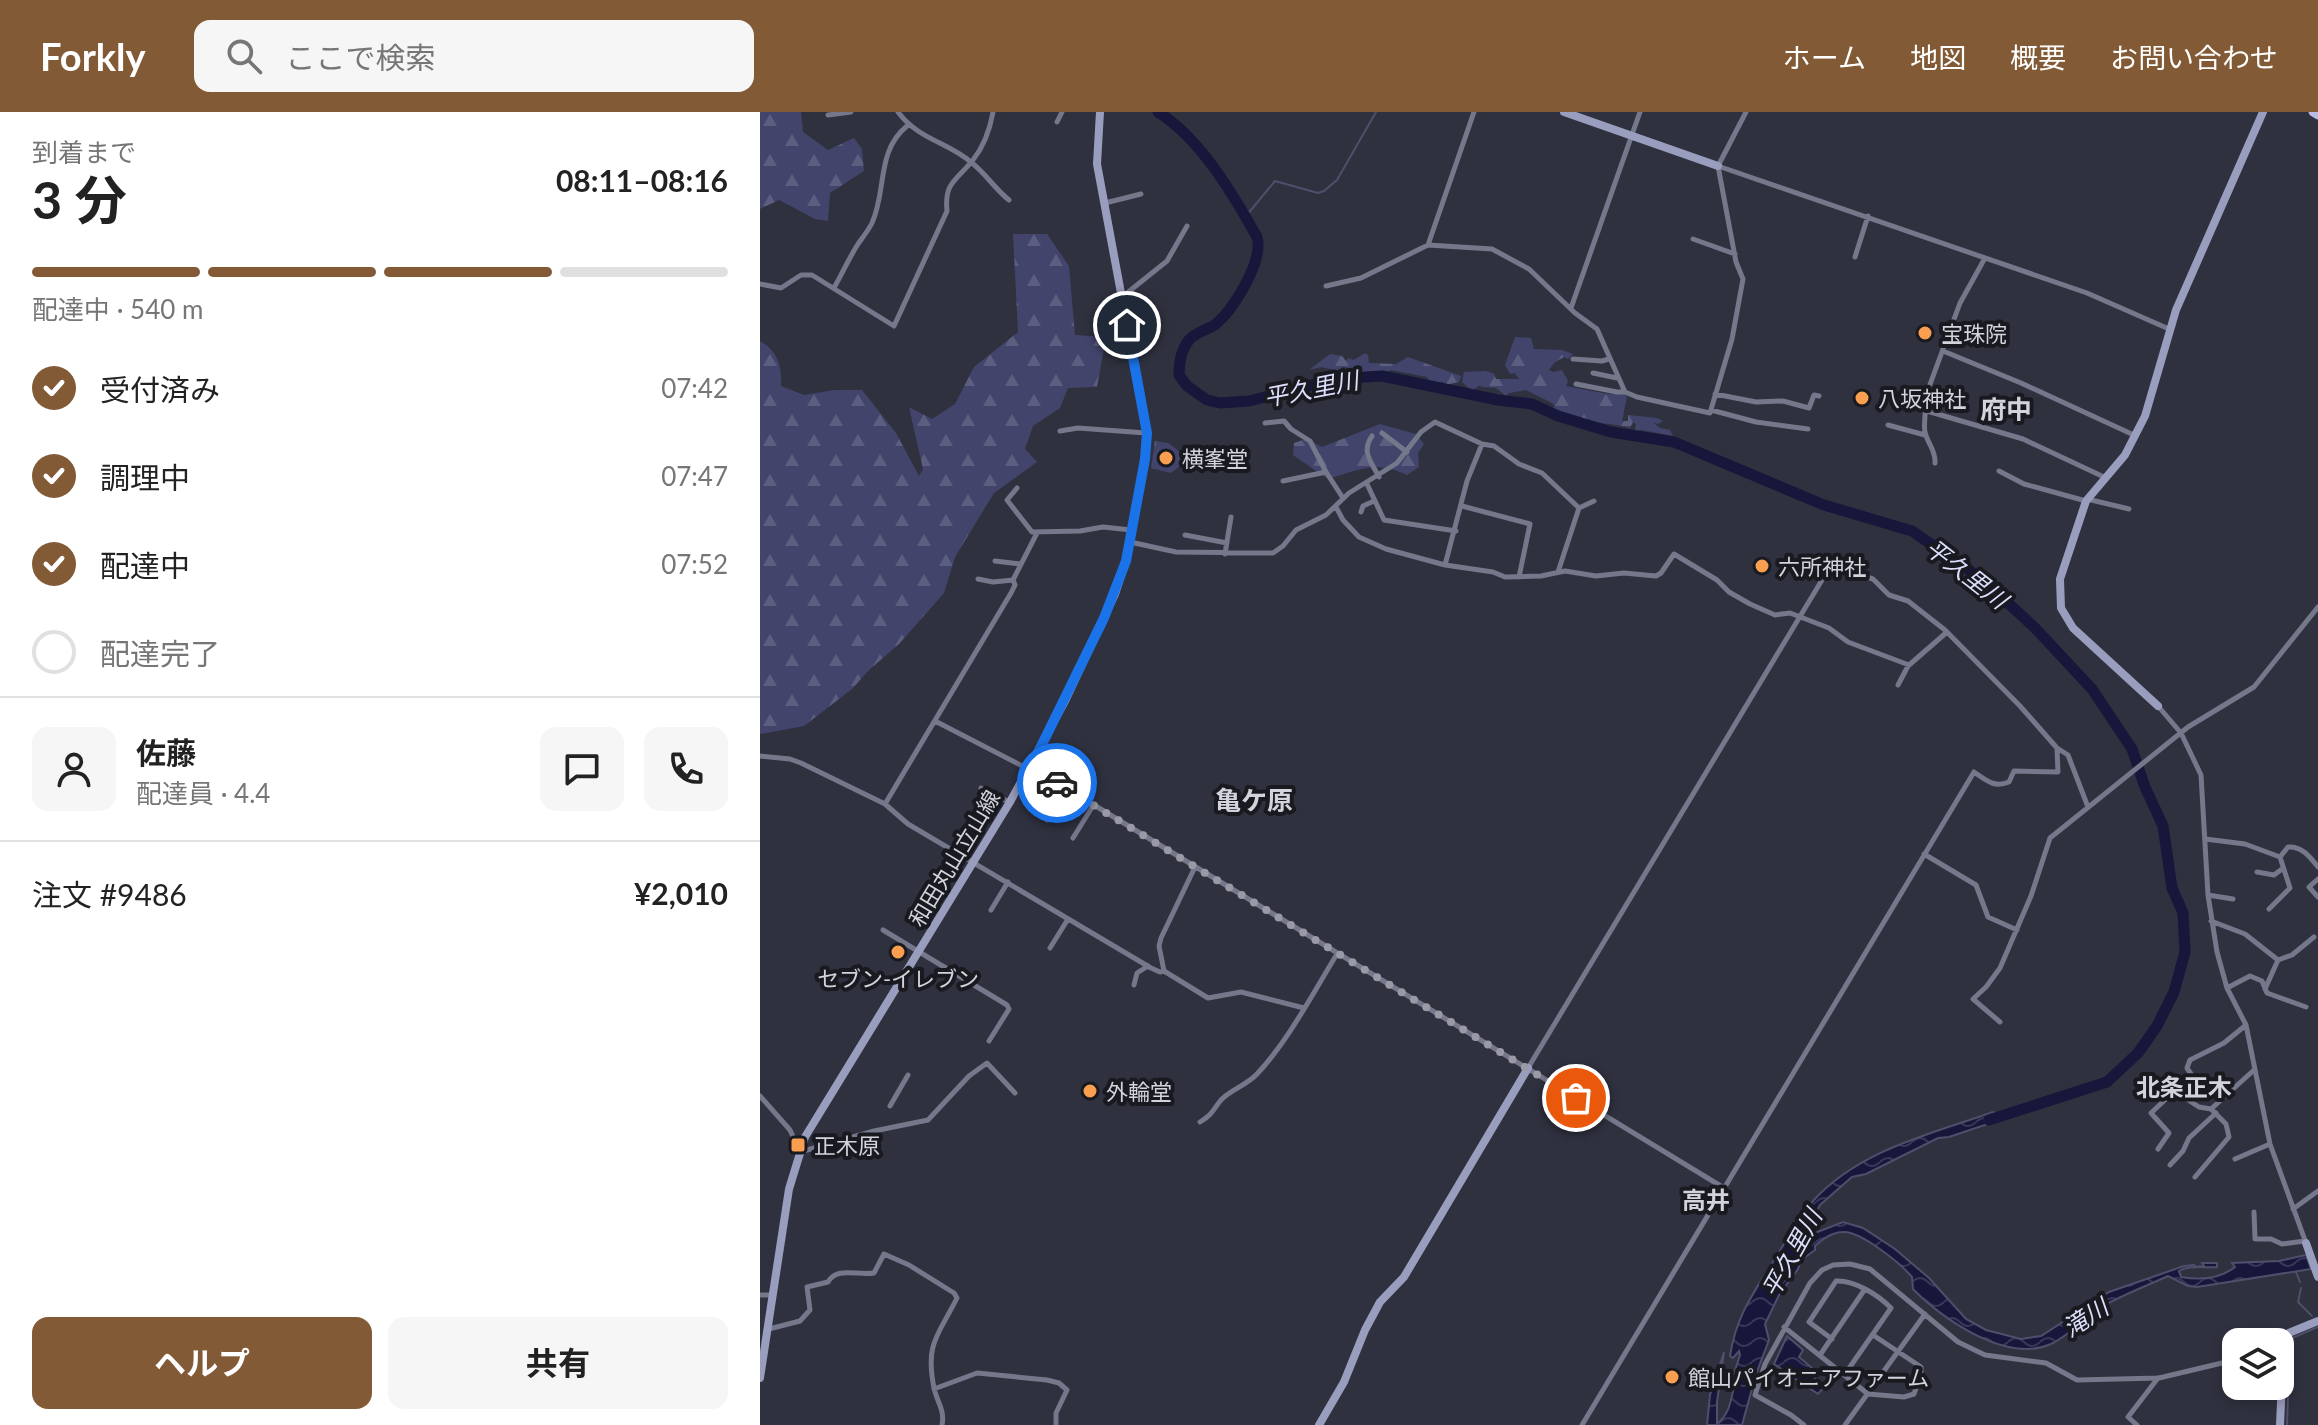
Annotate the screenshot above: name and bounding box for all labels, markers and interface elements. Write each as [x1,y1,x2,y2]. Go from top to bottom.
search box [194,20,754,92]
text: Forkly [40,33,146,79]
icon: search [222,34,266,78]
text: ここで検索 [286,39,436,75]
text: ホーム [1783,40,1866,74]
text: 地図 [1910,40,1966,74]
text: 概要 [2010,40,2066,74]
text: お問い合わせ [2110,40,2278,74]
text: 到着まで [32,136,136,168]
text: 08:11–08:16 [556,162,728,198]
text: 3 分 [32,168,127,230]
pin [1093,291,1161,359]
text: 配達中 · 540 m [32,293,203,325]
icon: home [1105,303,1149,347]
place label: 宝珠院 [1941,320,2007,347]
marker: 宝珠院 [1916,324,1934,342]
water label: 平久里川 [1261,364,1364,411]
icon: check [32,366,76,410]
text: 受付済み [100,371,220,407]
text: 07:42 [661,372,728,404]
place label: 八坂神社 [1878,385,1966,412]
marker: 八坂神社 [1853,389,1871,407]
district label: 府中 [1980,393,2032,425]
place label: 横峯堂 [1182,445,1248,472]
marker: 横峯堂 [1157,449,1175,467]
icon: check [32,454,76,498]
text: 調理中 [100,459,190,495]
text: 07:47 [661,460,728,492]
water label: 平久里川 [1920,532,2016,616]
icon: check [32,542,76,586]
text: 配達中 [100,547,190,583]
text: 07:52 [661,548,728,580]
place label: 六所神社 [1778,553,1866,580]
marker: 六所神社 [1753,557,1771,575]
text: 配達完了 [100,635,220,671]
button: person [32,727,116,811]
button: chat [540,727,624,811]
button: phone [644,727,728,811]
text: 佐藤 [136,734,196,770]
courier [1017,743,1097,823]
icon: car [1035,761,1079,805]
text: 配達員 · 4.4 [136,777,270,809]
district label: 亀ケ原 [1215,784,1293,816]
street label: 和田丸山立山線 [903,785,1005,931]
text: ¥2,010 [634,875,728,911]
text: 注文 #9486 [32,876,187,912]
marker: セブン-イレブン [889,943,907,961]
place label: セブン-イレブン [817,965,979,992]
pin [1542,1064,1610,1132]
district label: 北条正木 [2136,1072,2232,1101]
icon: bag [1554,1076,1598,1120]
place label: 外輪堂 [1106,1078,1172,1105]
marker: 外輪堂 [1081,1082,1099,1100]
place label: 正木原 [814,1132,880,1159]
marker: 正木原 [789,1136,807,1154]
district label: 高井 [1682,1185,1730,1214]
water label: 平久里川 [1755,1201,1828,1302]
water label: 滝川 [2057,1290,2116,1342]
button: ヘルプ [32,1317,372,1409]
button: 共有 [388,1317,728,1409]
map controls [2222,1328,2294,1400]
button: layers [2222,1328,2294,1400]
place label: 館山パイオニアファーム [1688,1364,1929,1391]
marker: 館山パイオニアファーム [1663,1368,1681,1386]

